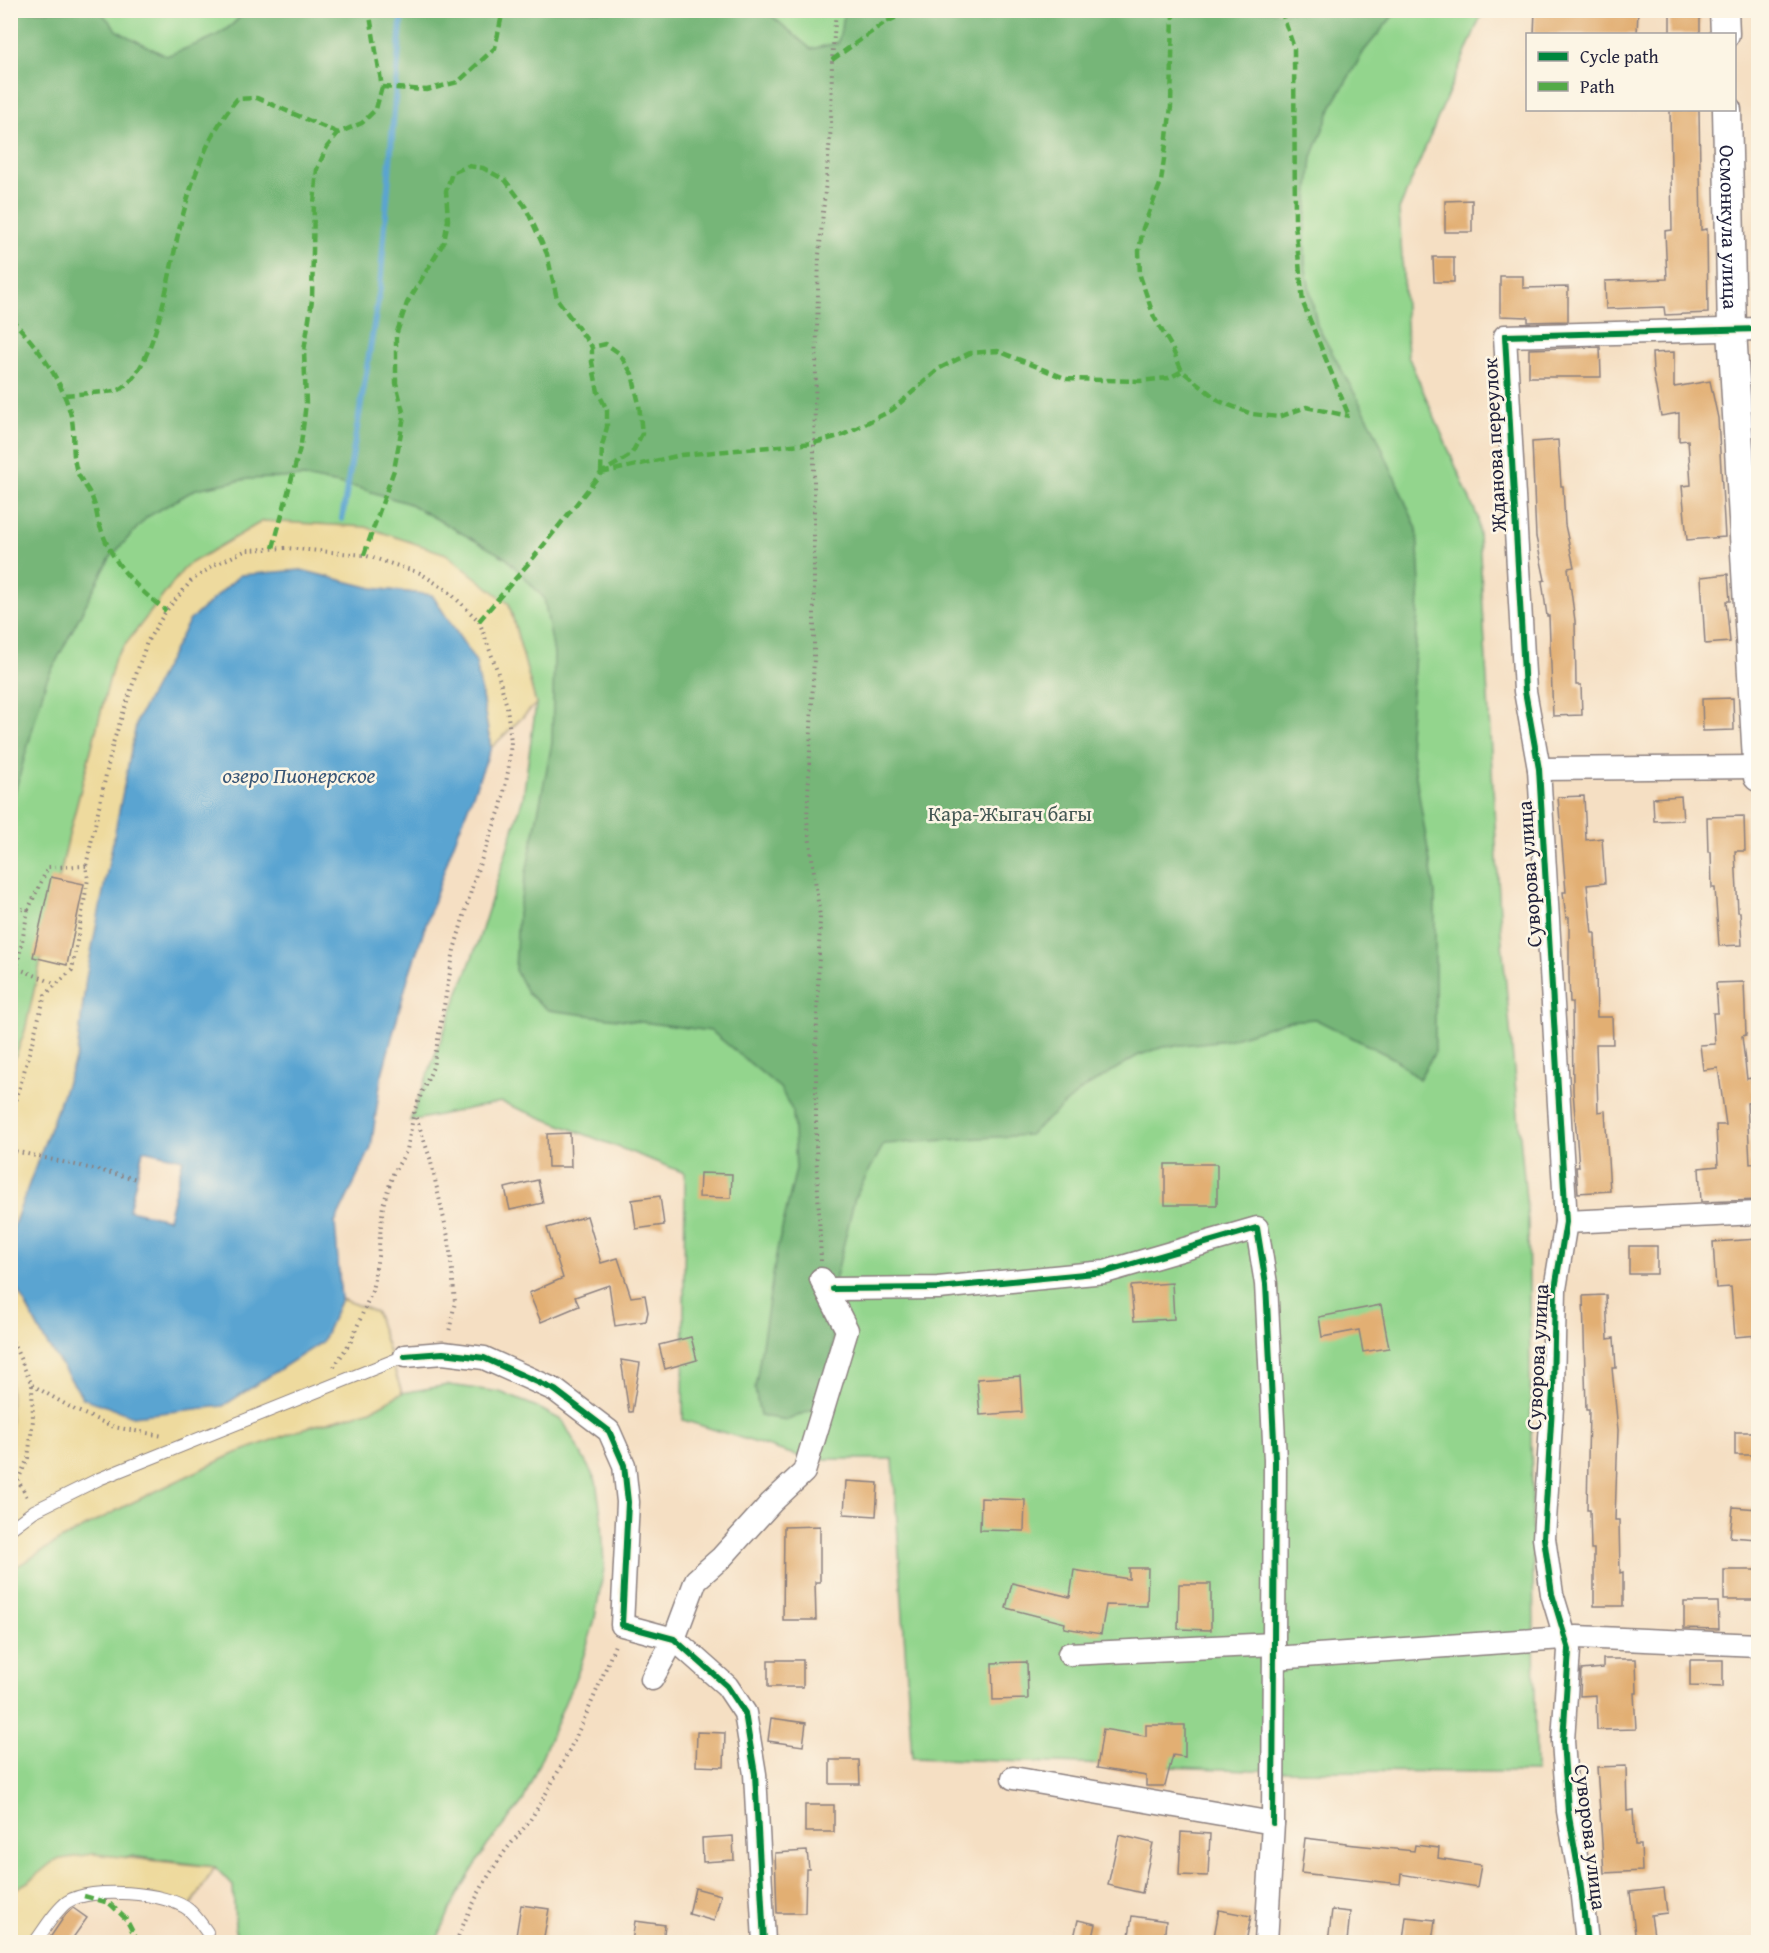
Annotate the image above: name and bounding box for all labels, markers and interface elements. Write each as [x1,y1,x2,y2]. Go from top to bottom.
legend [1526,33,1736,111]
text: Cycle path [1580,43,1659,70]
text: Path [1580,73,1615,100]
street label: Осмонкула улица [1712,144,1747,310]
street label: Жданова переулок [1474,357,1514,534]
water label: озеро Пионерское [223,759,376,791]
park label: Кара-Жыгач багы [928,798,1092,829]
street label: Суворова улица [1508,800,1550,948]
street label: Суворова улица [1518,1283,1556,1431]
street label: Суворова улица [1567,1762,1615,1912]

